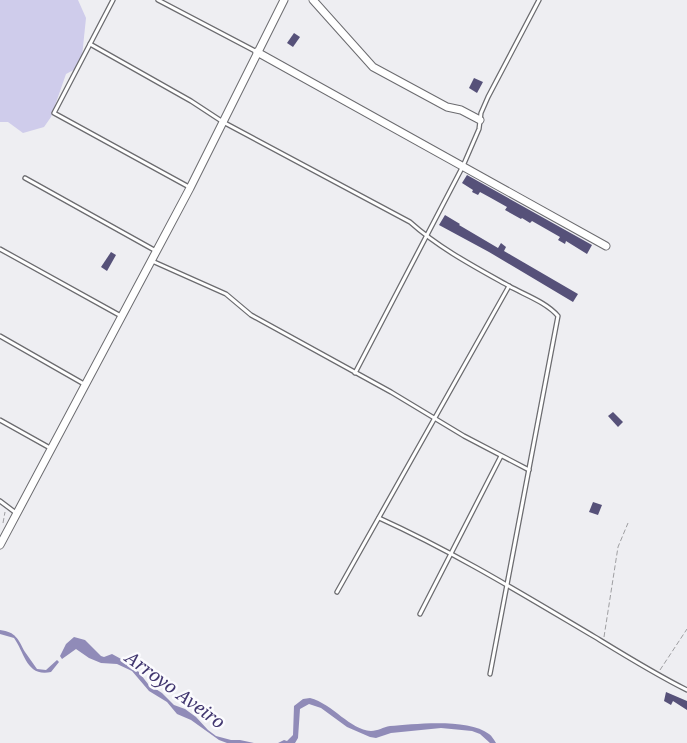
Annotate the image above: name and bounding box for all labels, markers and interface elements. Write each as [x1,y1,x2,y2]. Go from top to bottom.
water label: Arroyo Aveiro [119,644,230,733]

